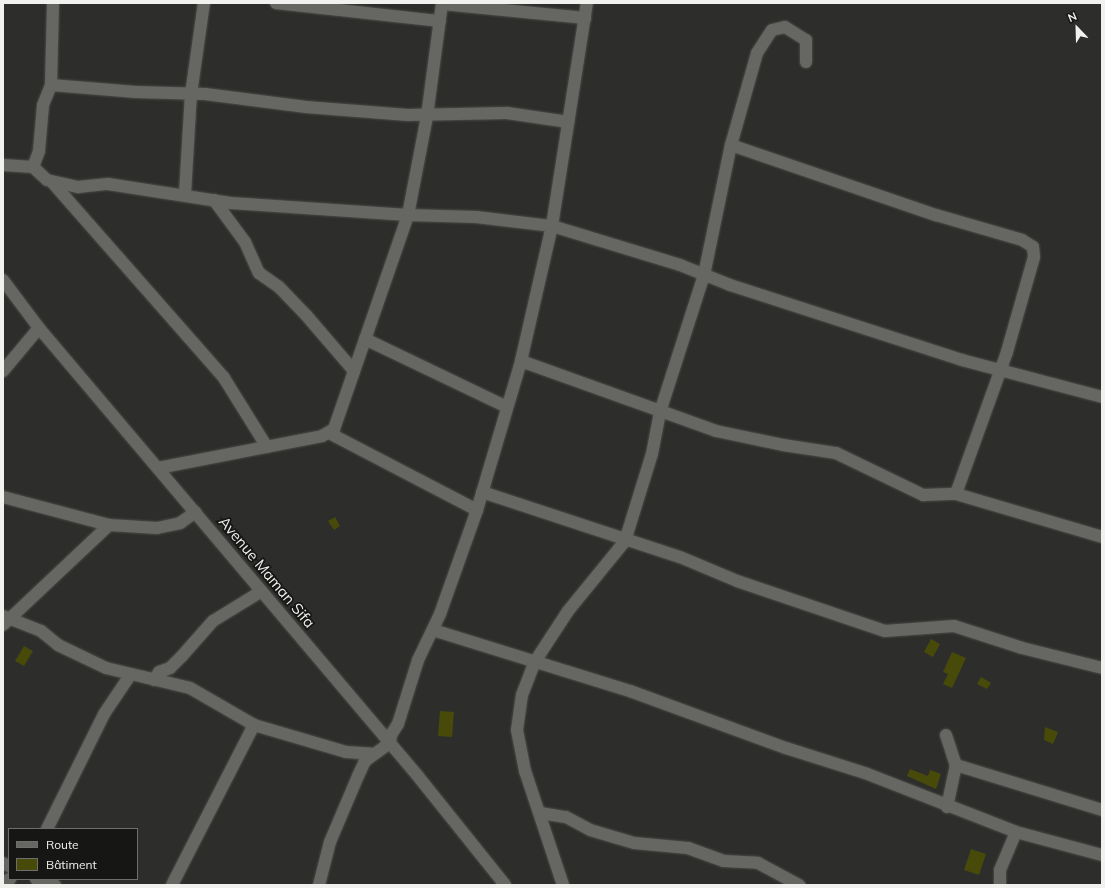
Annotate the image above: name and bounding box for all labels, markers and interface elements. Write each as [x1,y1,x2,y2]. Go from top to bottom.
north arrow [1057,8,1097,48]
text: N [1066,9,1079,25]
street label: Avenue Maman Sifa [215,513,319,631]
legend [8,828,138,880]
text: Route [46,837,79,852]
text: Bâtiment [46,857,97,872]

